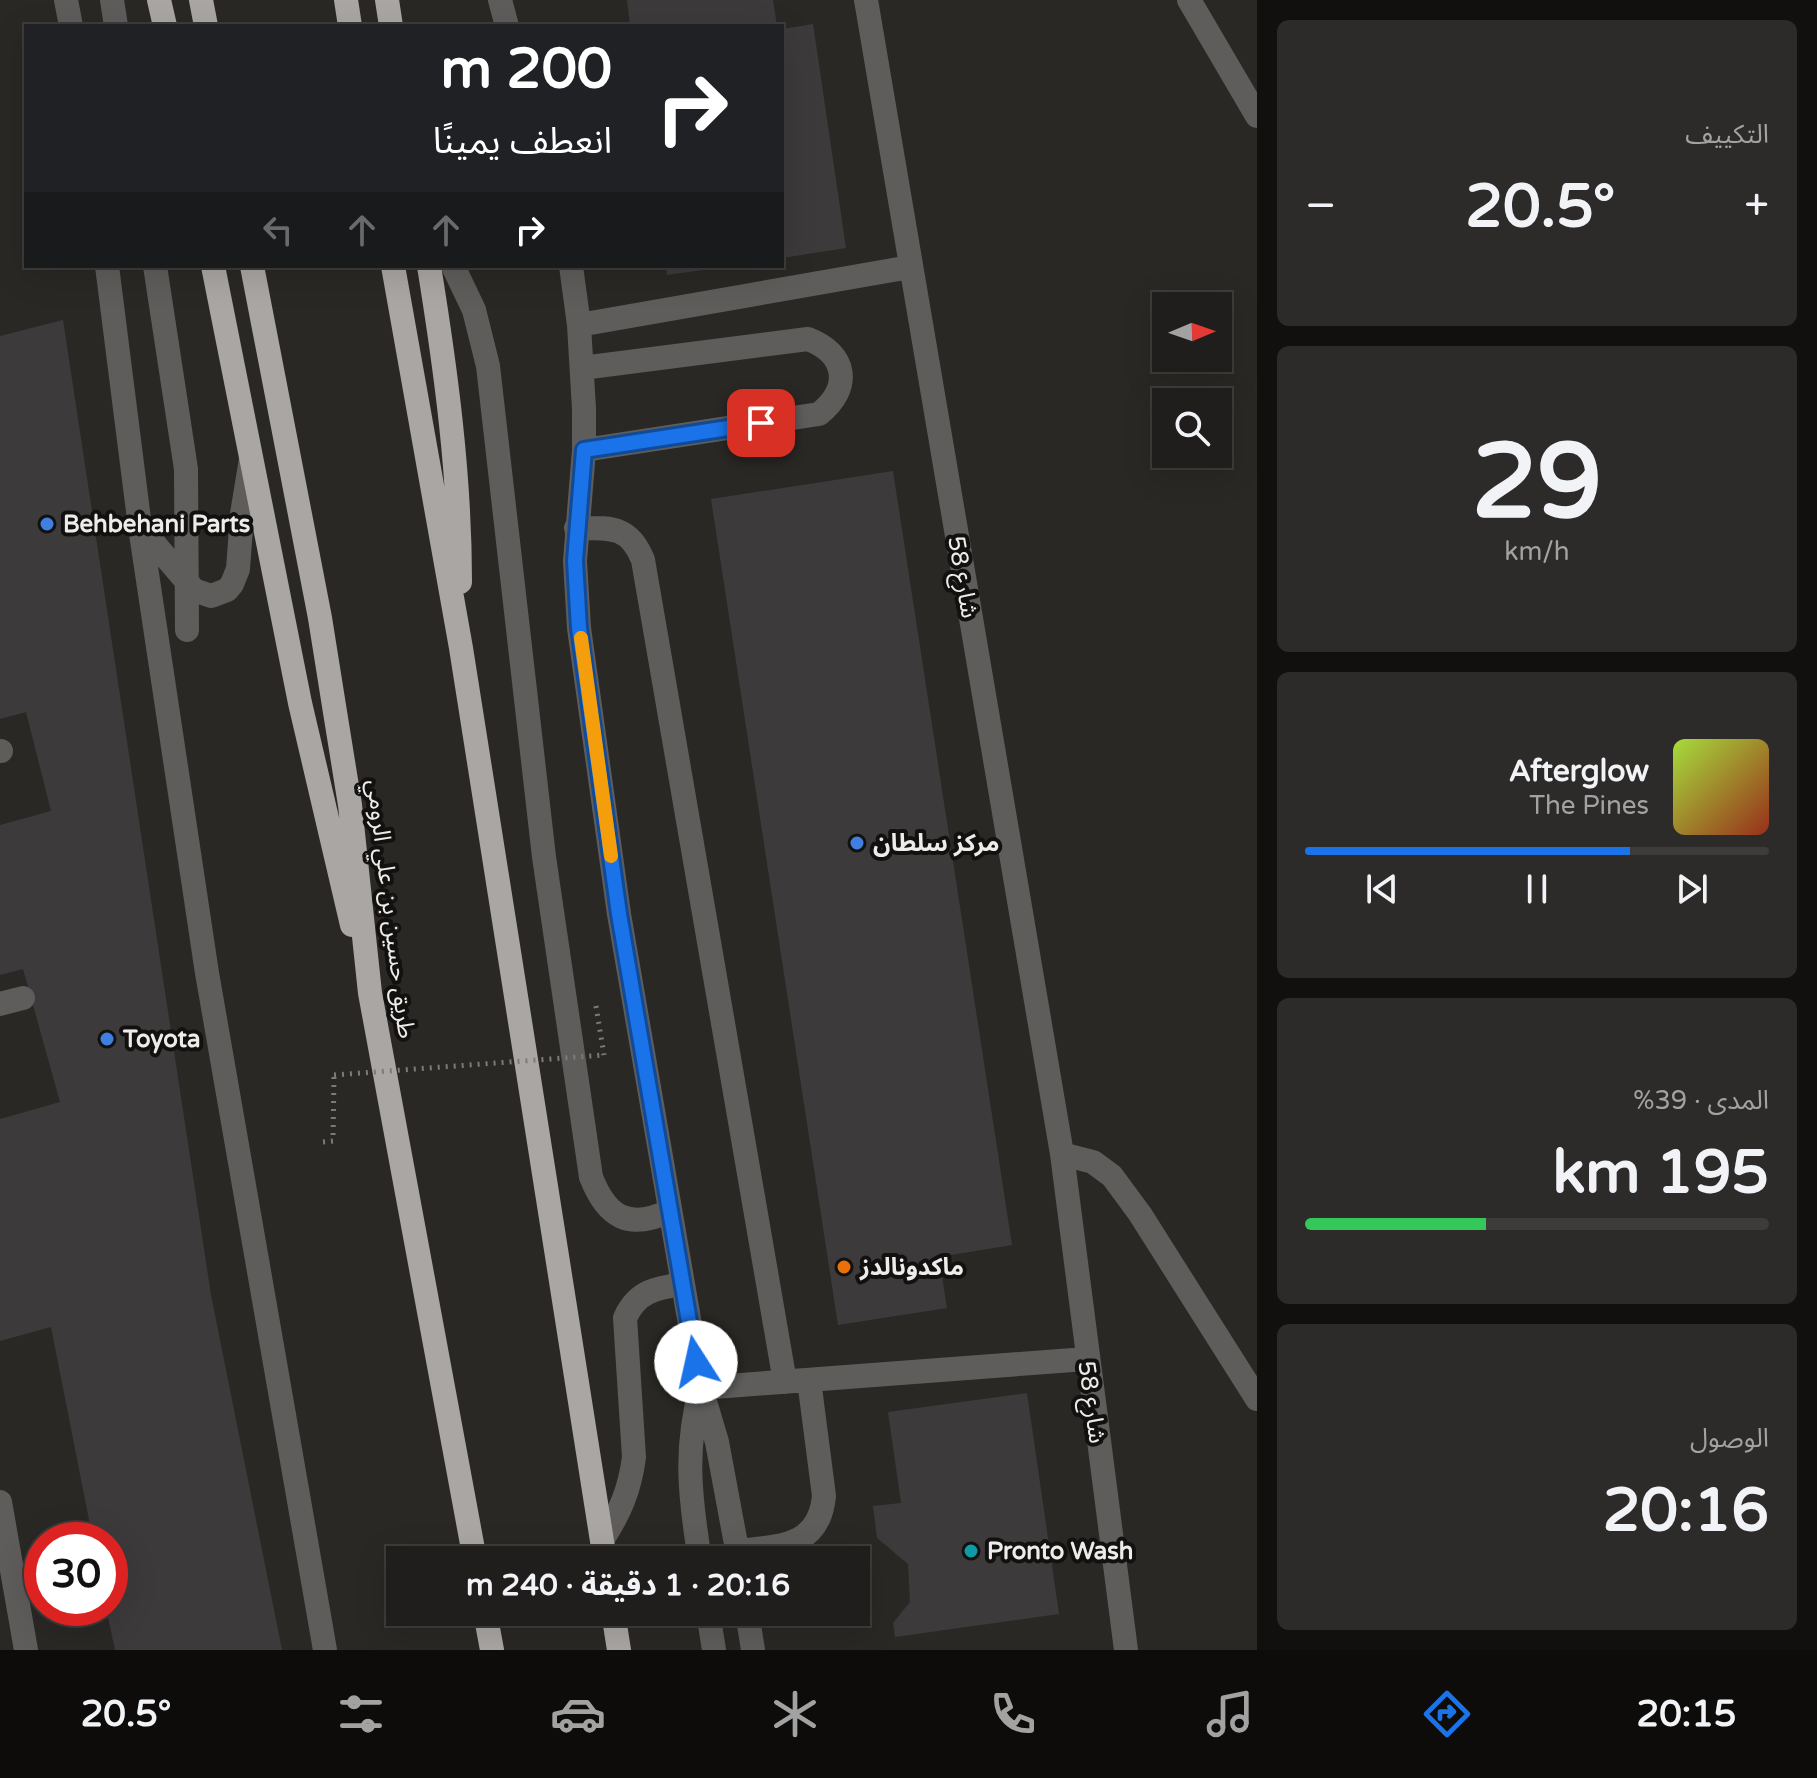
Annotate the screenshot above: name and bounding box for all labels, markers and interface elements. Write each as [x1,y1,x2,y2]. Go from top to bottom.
text: 200 m [441,36,612,103]
icon: right [640,56,744,160]
text: التكييف [1685,119,1769,150]
text: انعطف يمينًا [433,120,612,163]
text: 20.5° [1465,171,1615,243]
text: − [1305,180,1336,233]
text: + [1744,180,1769,233]
icon: left [256,208,300,252]
icon: ahead [340,208,384,252]
icon: ahead [424,208,468,252]
icon: right [508,208,552,252]
north arrow [1152,292,1232,372]
map controls [1152,292,1232,468]
button: search [1152,388,1232,468]
pin [727,389,795,457]
icon: arrive [739,401,783,445]
text: 29 [1472,421,1602,546]
place label: Behbehani Parts [63,510,250,539]
marker: Behbehani Parts [38,515,56,533]
street label: شارع 58 [939,534,984,621]
text: km/h [1504,536,1570,567]
text: Afterglow [1509,753,1649,790]
street label: طريق حسين بن علي الرومي [357,778,421,1041]
text: The Pines [1529,790,1649,821]
place label: مركز سلطان [873,829,1000,858]
marker: مركز سلطان [848,834,866,852]
icon: previous [1360,867,1404,911]
icon: pause [1515,867,1559,911]
icon: next [1670,867,1714,911]
place label: Toyota [122,1025,200,1054]
marker: Toyota [98,1030,116,1048]
text: المدى · 39% [1633,1085,1769,1116]
text: 195 km [1553,1137,1769,1209]
place label: ماكدونالدز [859,1253,964,1282]
marker: ماكدونالدز [835,1258,853,1276]
position arrow [654,1320,738,1404]
street label: شارع 58 [1069,1359,1112,1446]
text: الوصول [1690,1423,1769,1454]
text: 20:16 [1603,1475,1769,1547]
speed limit sign: 30 [24,1522,128,1626]
place label: Pronto Wash [987,1537,1133,1566]
marker: Pronto Wash [962,1542,980,1560]
text: 20:16 · 1 دقيقة · 240 m [466,1567,790,1604]
icon: filters [333,1686,389,1742]
icon: car [550,1686,606,1742]
icon: climate [767,1686,823,1742]
icon: phone [985,1686,1041,1742]
icon: music [1202,1686,1258,1742]
icon: directions [1419,1686,1475,1742]
text: 20.5° [81,1693,171,1736]
text: 20:15 [1637,1693,1736,1736]

